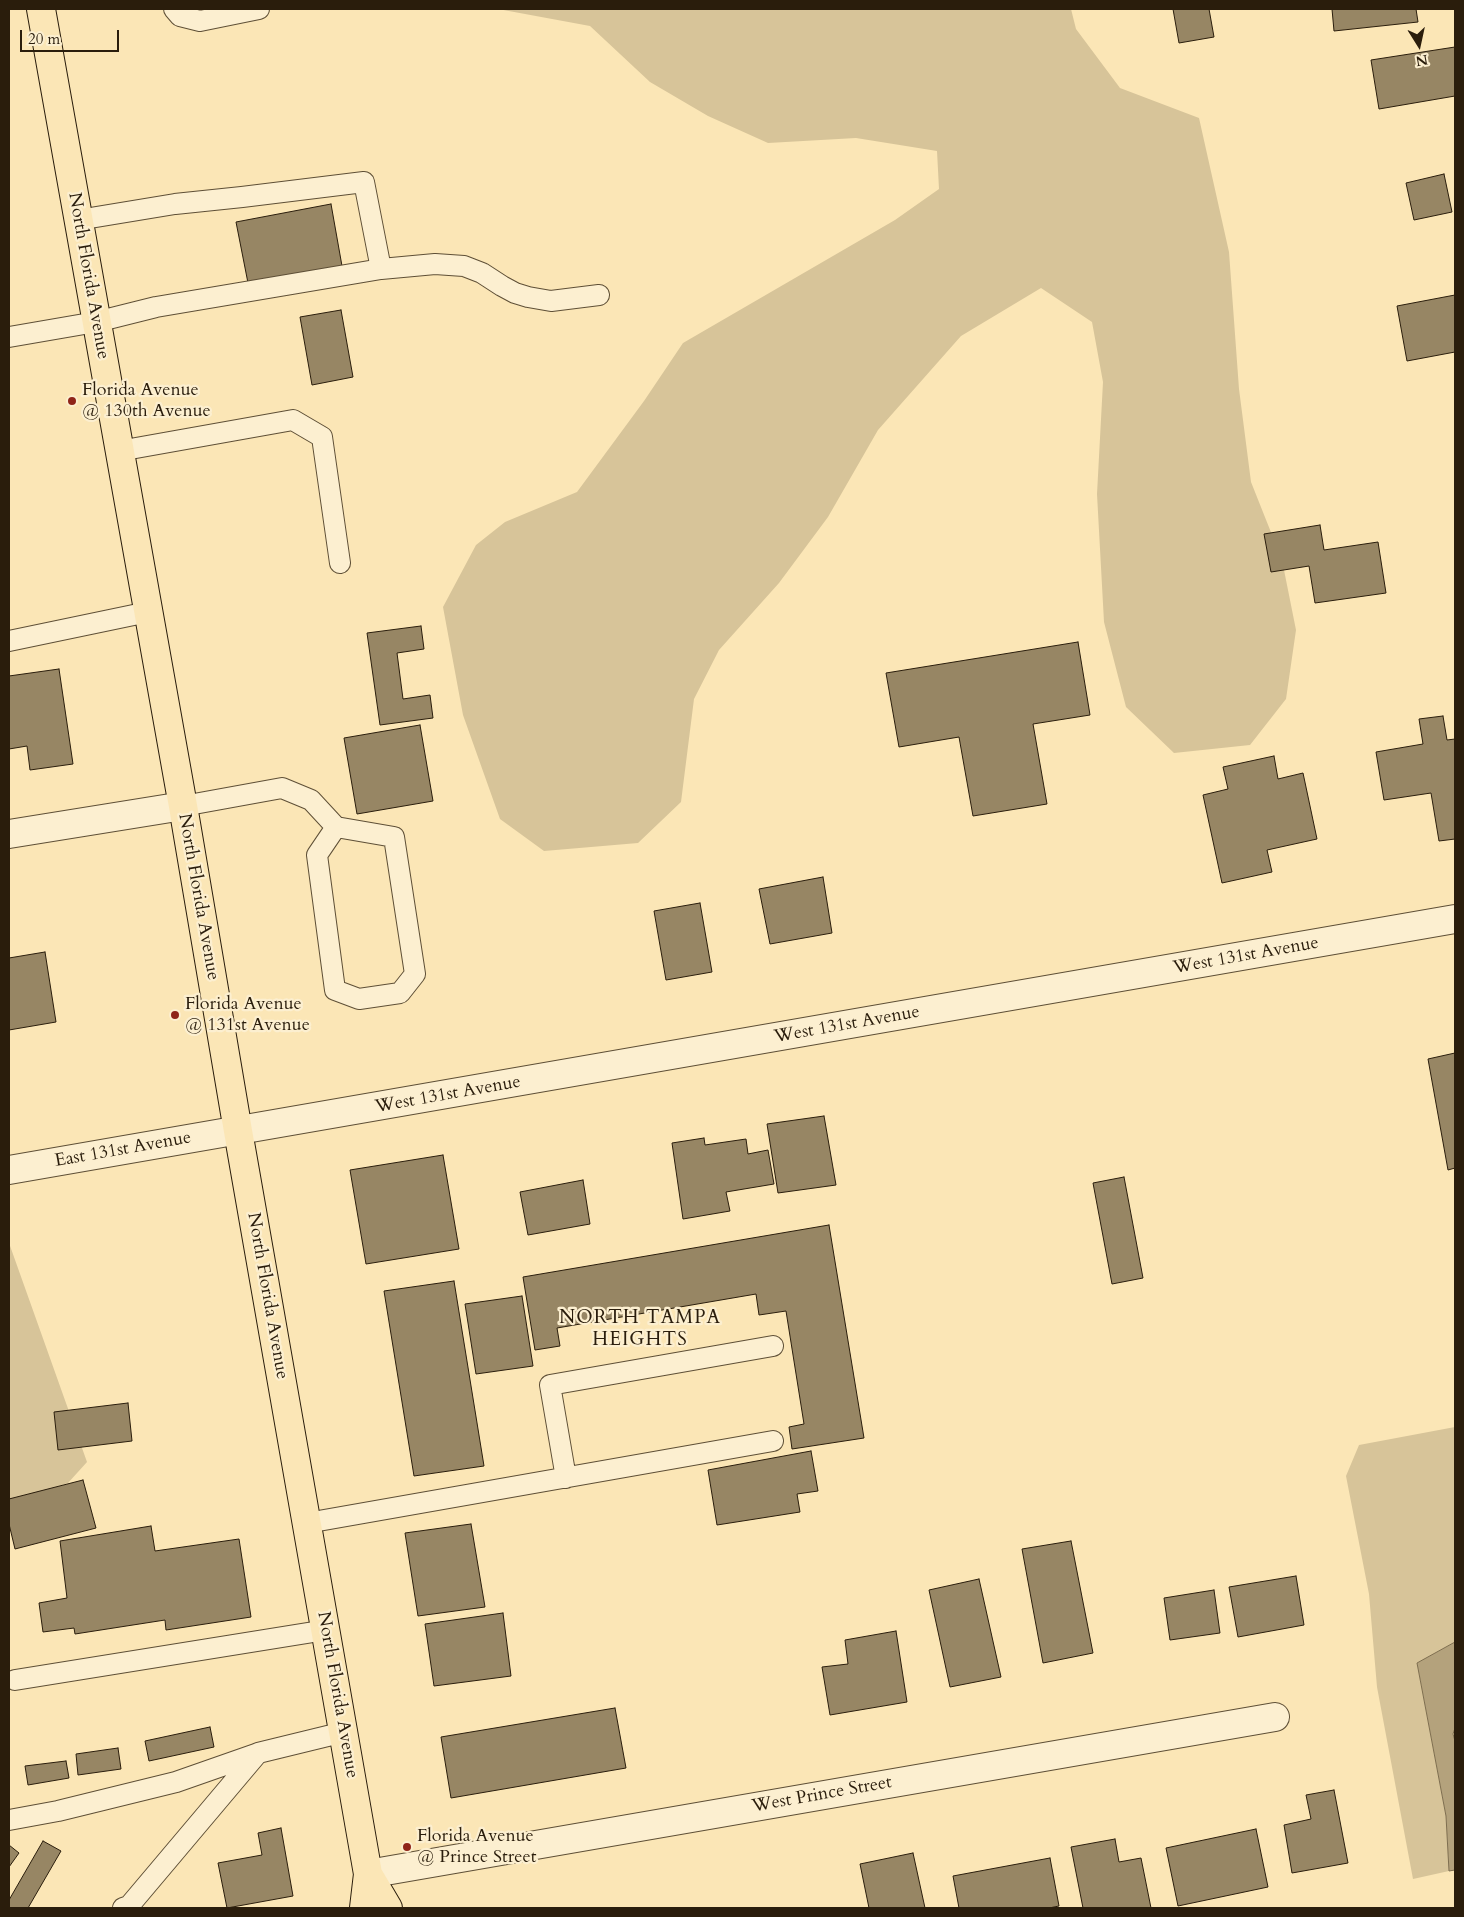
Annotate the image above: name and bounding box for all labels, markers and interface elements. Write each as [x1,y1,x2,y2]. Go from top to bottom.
scale bar [22,20,121,52]
north arrow [1394,20,1444,70]
text: 20 m [28,29,60,49]
text: N [1414,50,1429,71]
street label: North Florida Avenue [63,191,113,361]
place label: Florida Avenue @ 130th Avenue [82,380,211,422]
marker: Florida Avenue @ 130th Avenue [66,395,78,407]
street label: North Florida Avenue [173,812,223,982]
street label: West 131st Avenue [1172,933,1320,979]
place label: Florida Avenue @ 131st Avenue [185,994,310,1036]
street label: West 131st Avenue [773,1002,921,1048]
marker: Florida Avenue @ 131st Avenue [169,1009,181,1021]
street label: West 131st Avenue [374,1072,522,1118]
street label: East 131st Avenue [53,1127,193,1173]
street label: North Florida Avenue [242,1211,292,1381]
district label: NORTH TAMPA HEIGHTS [558,1308,722,1352]
street label: North Florida Avenue [312,1610,362,1780]
street label: West Prince Street [750,1772,894,1818]
place label: Florida Avenue @ Prince Street [417,1826,536,1868]
marker: Florida Avenue @ Prince Street [401,1841,413,1853]

